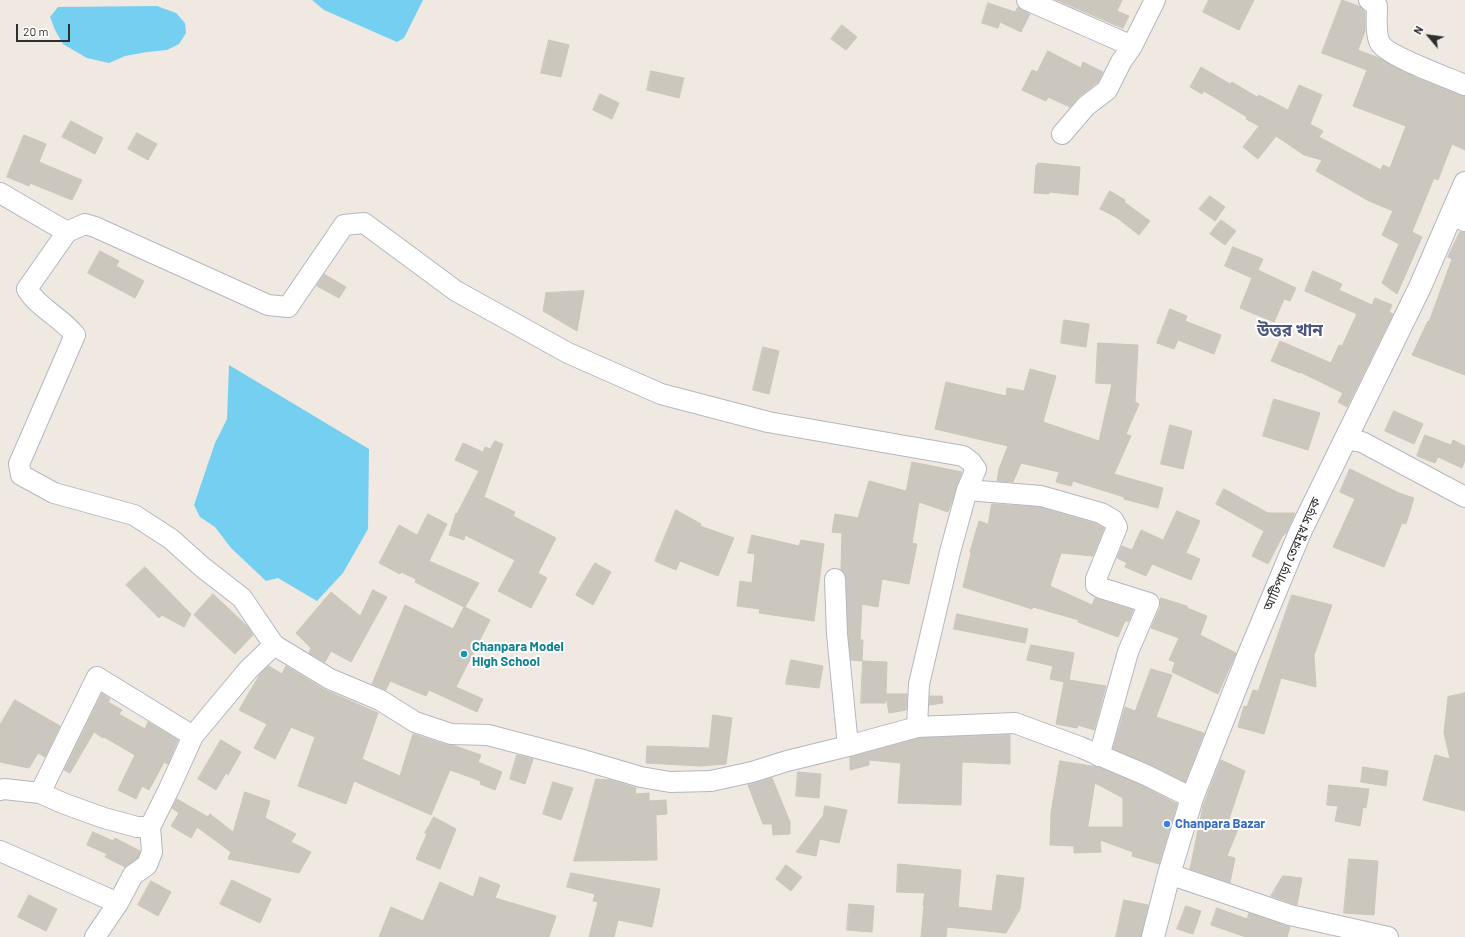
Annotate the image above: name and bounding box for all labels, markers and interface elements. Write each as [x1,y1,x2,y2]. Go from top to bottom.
scale bar [18,16,72,42]
north arrow [1409,16,1449,56]
text: 20 m [23,24,49,38]
text: N [1411,24,1426,36]
district label: উত্তর খান [1257,320,1323,340]
street label: আটিপাড়া তেরমুখ সড়ক [1260,495,1324,613]
place label: Chanpara Model High School [472,639,564,670]
marker: Chanpara Model High School [459,649,469,659]
place label: Chanpara Bazar [1175,816,1265,832]
marker: Chanpara Bazar [1162,819,1172,829]

